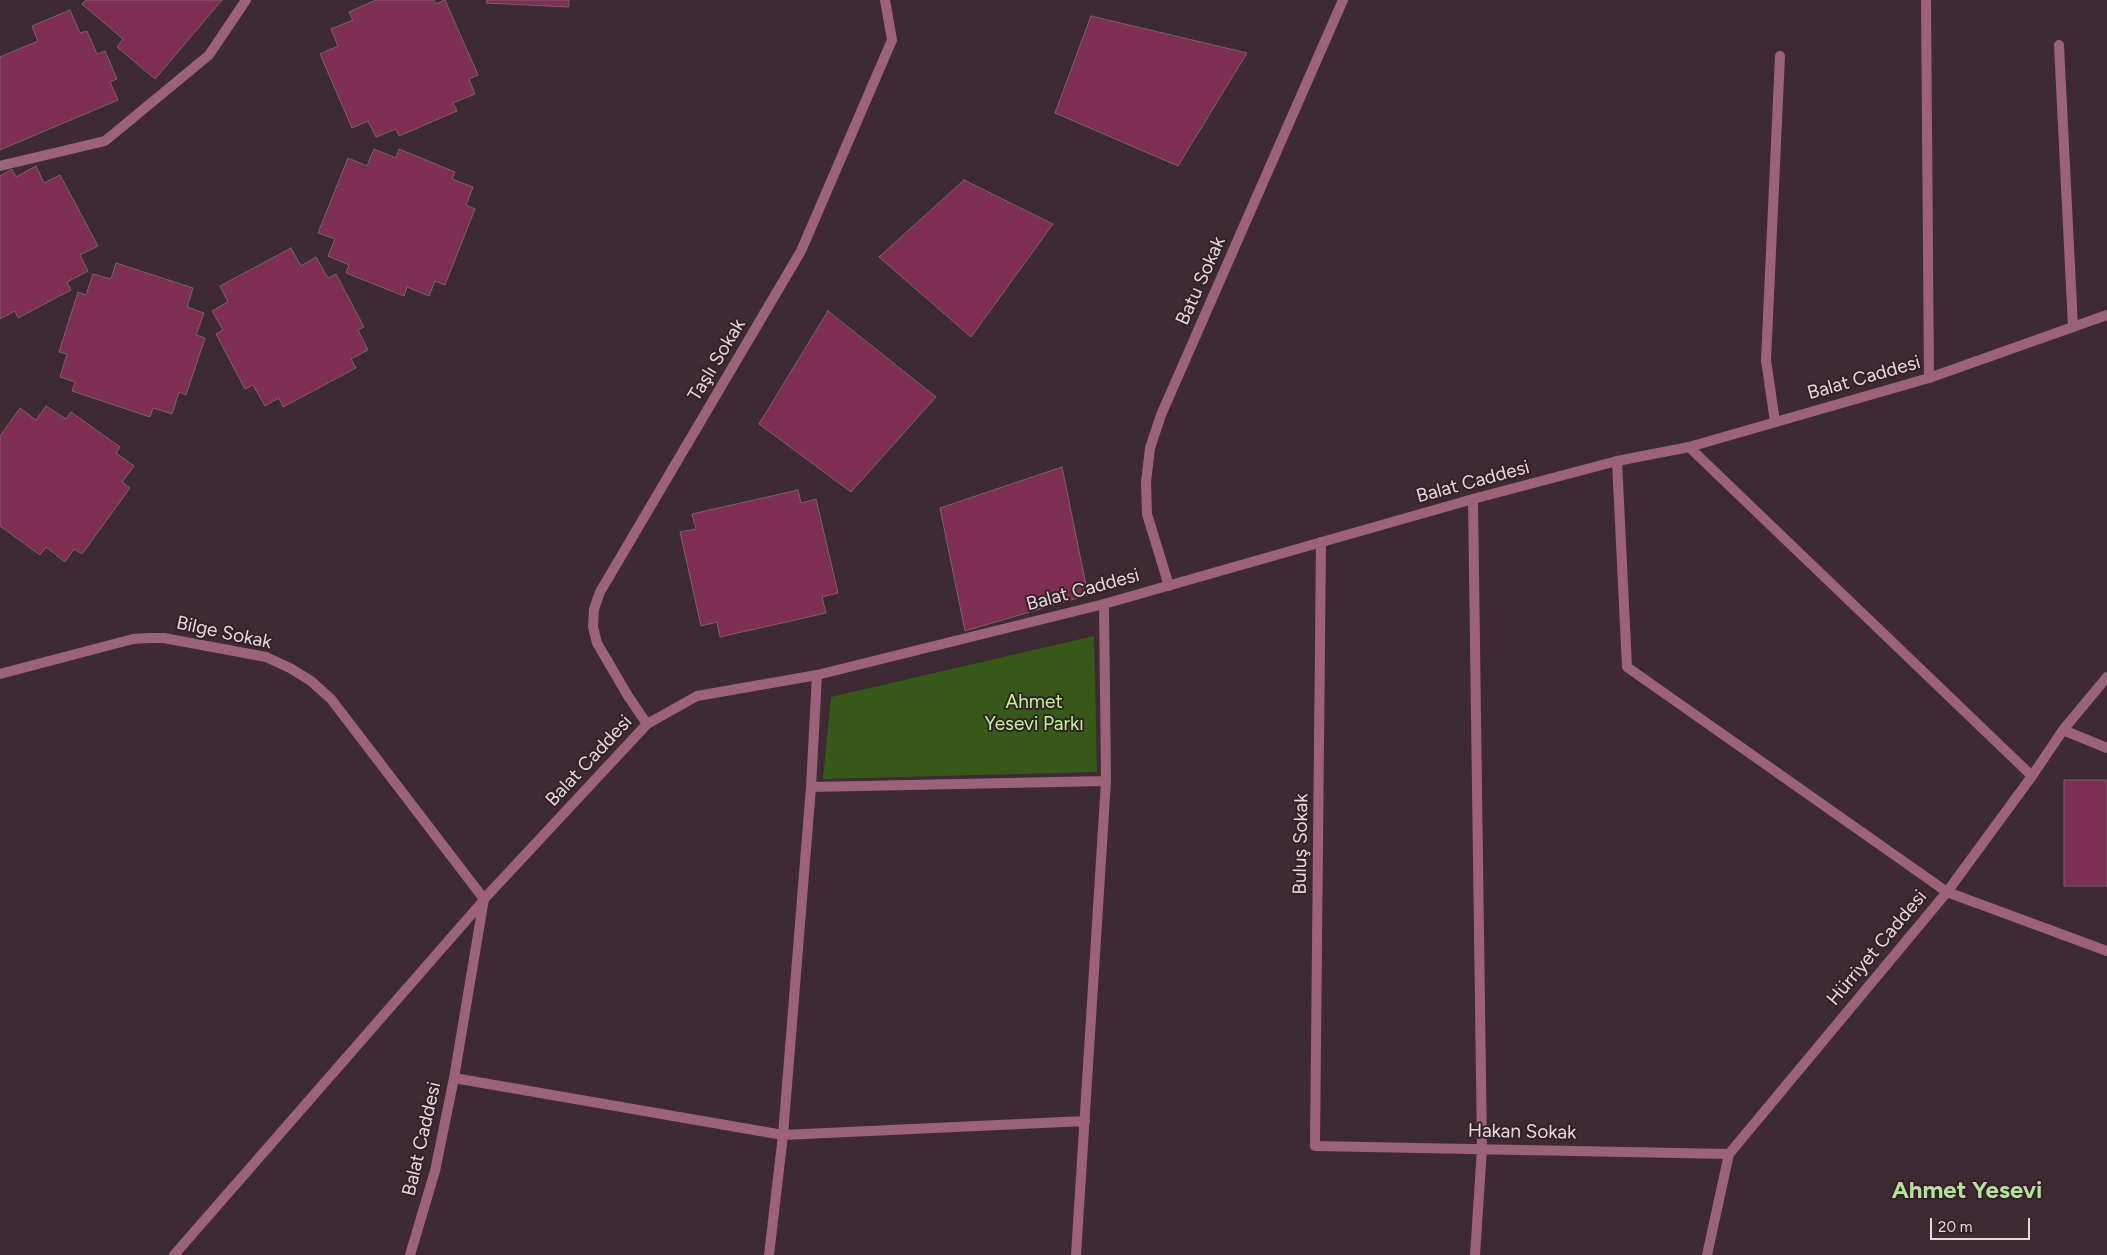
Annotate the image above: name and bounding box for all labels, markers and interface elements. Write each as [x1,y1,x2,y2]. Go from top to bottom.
street label: Batu Sokak [1171,233,1231,329]
street label: Taşlı Sokak [684,315,750,405]
street label: Balat Caddesi [1805,351,1923,405]
street label: Balat Caddesi [1414,456,1532,508]
street label: Balat Caddesi [1024,564,1142,616]
street label: Bilge Sokak [174,612,274,654]
park label: Ahmet Yesevi Parkı [984,691,1084,735]
street label: Balat Caddesi [541,711,637,811]
street label: Buluş Sokak [1289,793,1313,895]
street label: Hürriyet Caddesi [1822,886,1932,1010]
street label: Balat Caddesi [398,1080,446,1198]
street label: Hakan Sokak [1468,1120,1576,1144]
district label: Ahmet Yesevi [1892,1177,2042,1205]
scale bar [1932,1208,2032,1240]
text: 20 m [1938,1218,1972,1236]

